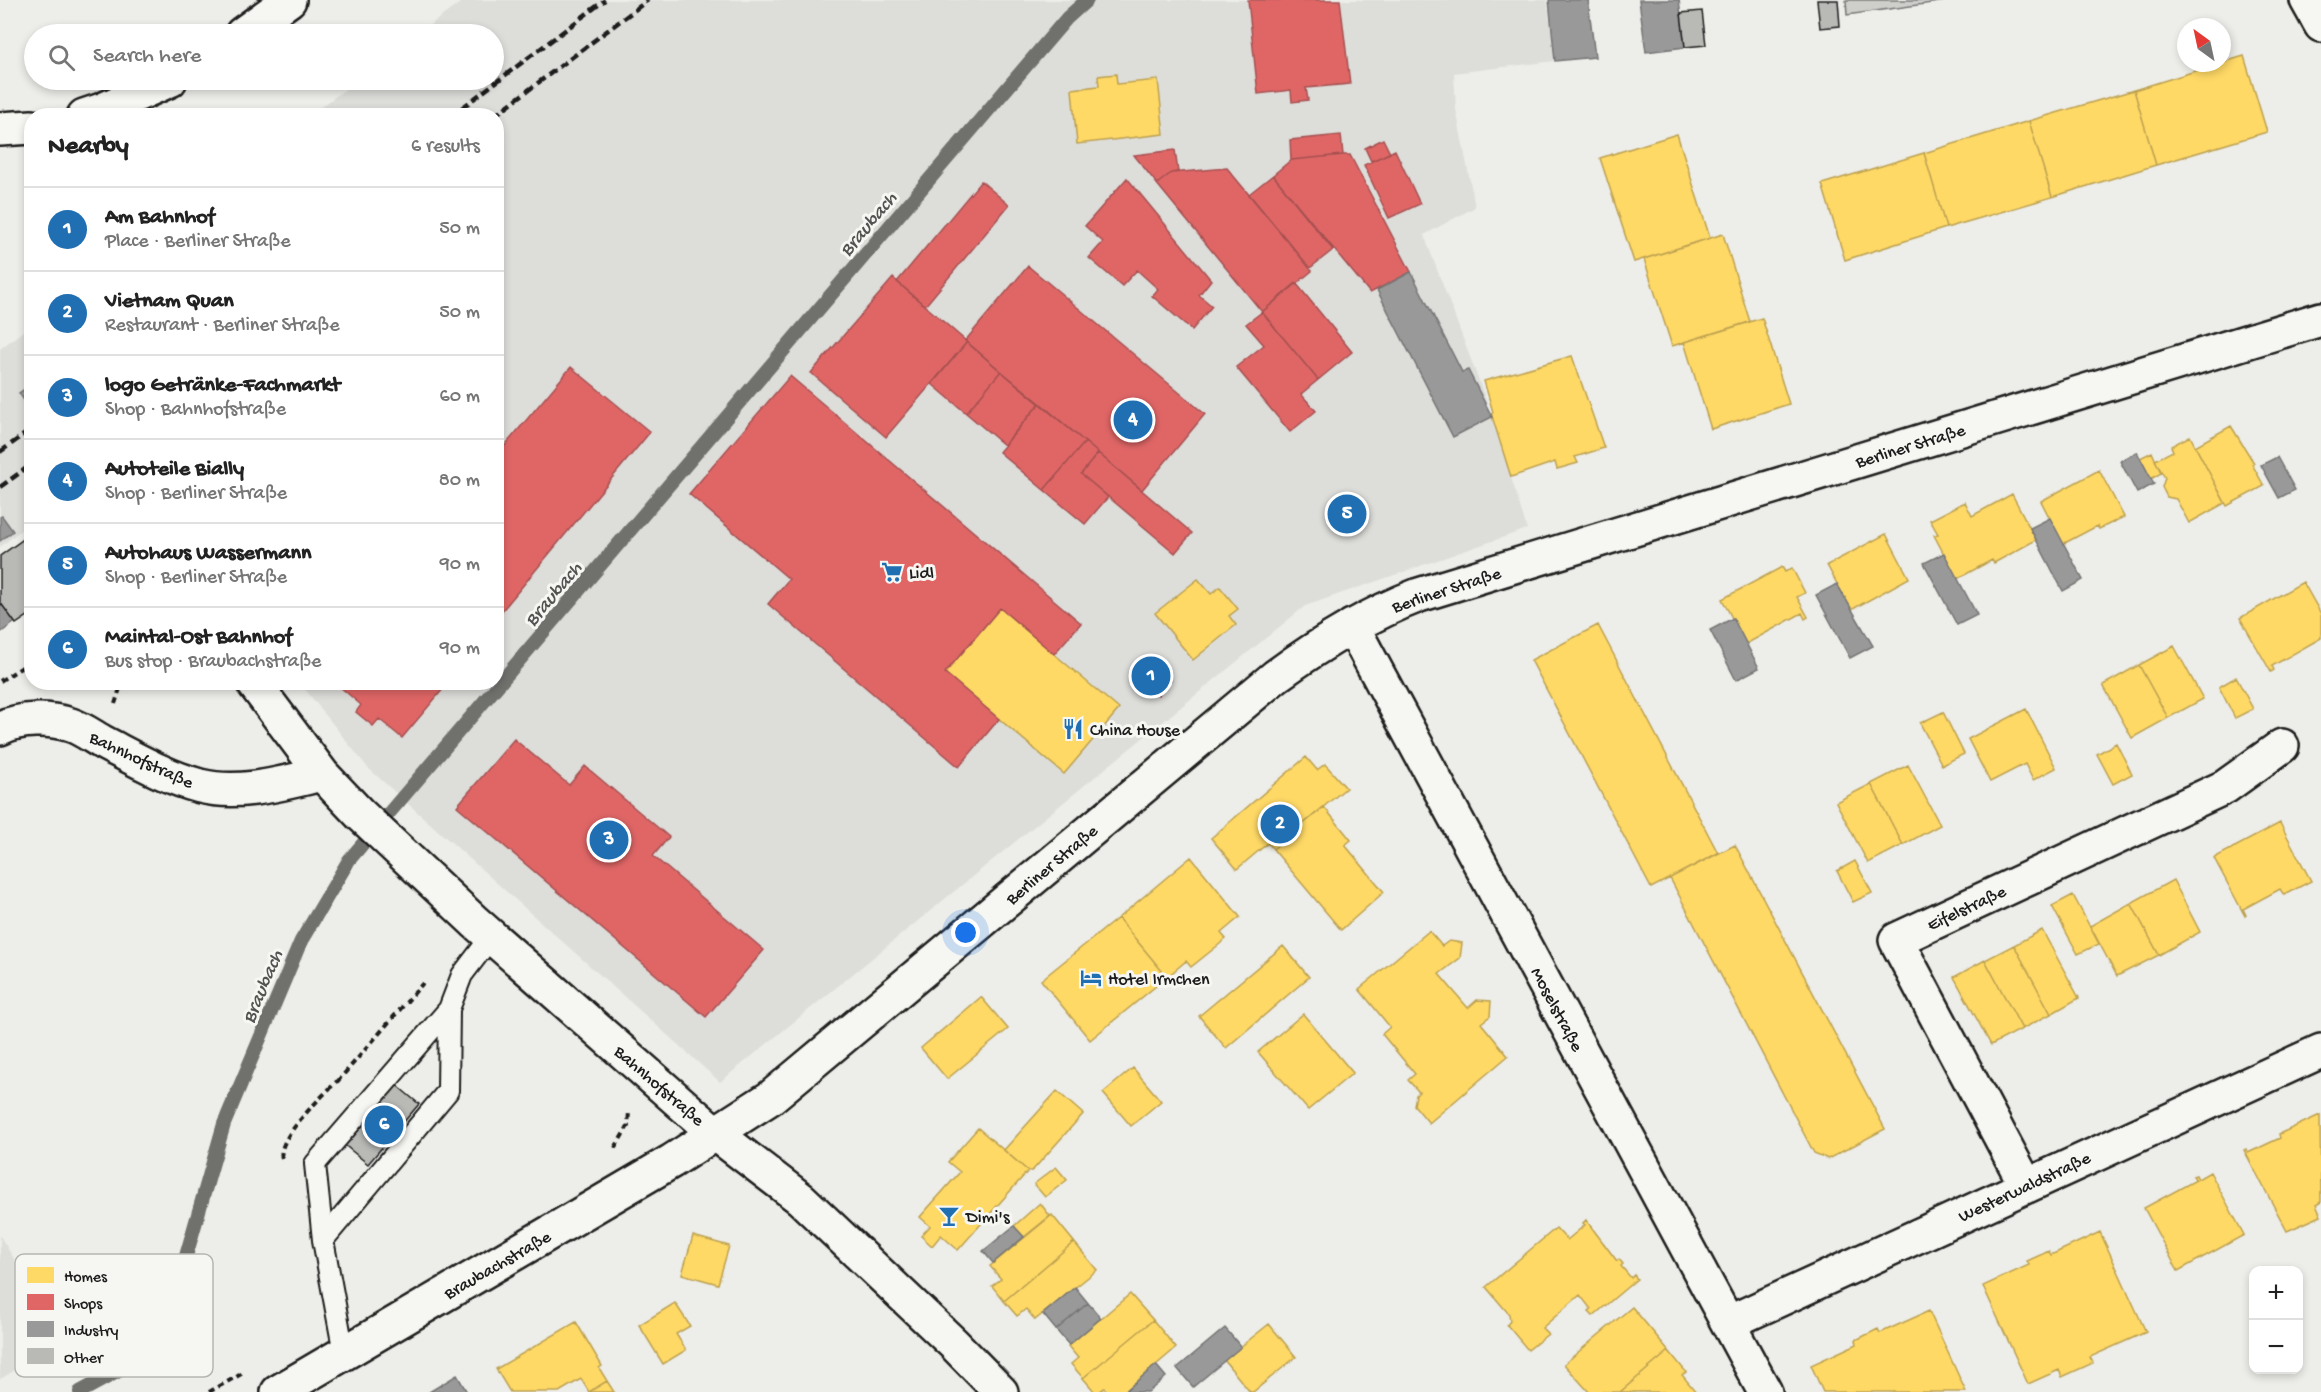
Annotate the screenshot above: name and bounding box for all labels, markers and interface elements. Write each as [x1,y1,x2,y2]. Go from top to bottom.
north arrow [2177,18,2231,72]
search box [24,24,504,90]
icon: search [45,41,78,74]
text: Search here [93,44,201,70]
text: Nearby [48,132,129,163]
text: 6 results [411,136,480,159]
water label: Braubach [836,188,903,262]
text: Am Bahnhof [105,205,215,231]
text: 1 [63,218,72,241]
text: 50 m [439,218,480,241]
text: Place · Berliner Straße [105,231,291,254]
text: Vietnam Quan [105,289,234,315]
text: 2 [63,302,72,325]
text: 50 m [439,302,480,325]
text: Restaurant · Berliner Straße [105,315,340,338]
text: logo Getränke-Fachmarkt [105,373,340,399]
text: 3 [62,386,73,409]
text: 60 m [440,386,480,409]
pin: 4 [1114,398,1152,442]
text: Shop · Bahnhofstraße [105,399,286,422]
street label: Berliner Straße [1852,421,1969,474]
text: Autoteile Bially [105,457,244,483]
text: 4 [63,470,72,493]
text: 80 m [439,470,480,493]
text: Shop · Berliner Straße [105,483,287,506]
pin: 5 [1328,492,1366,536]
text: Autohaus Wassermann [105,541,311,567]
text: 5 [62,554,73,577]
text: 90 m [440,554,480,577]
water label: Braubach [521,558,588,632]
supermarket icon: Lidl [880,560,904,584]
place label: Lidl [909,564,934,585]
street label: Berliner Straße [1389,564,1505,619]
text: Shop · Berliner Straße [105,567,287,590]
text: Maintal-Ost Bahnhof [105,625,292,651]
text: 6 [62,638,73,661]
text: 90 m [440,638,480,661]
text: Bus stop · Braubachstraße [105,651,321,674]
pin: 1 [1132,654,1170,698]
restaurant icon: China House [1061,717,1085,741]
place label: China House [1090,721,1181,742]
street label: Bahnhofstraße [85,728,197,795]
pin: 2 [1260,802,1300,846]
pin: 3 [590,818,628,862]
street label: Berliner Straße [1002,821,1103,911]
street label: Eifelstraße [1924,882,2010,937]
your location [951,918,980,947]
water label: Braubach [239,947,290,1027]
street label: Moselstraße [1525,964,1587,1056]
hotel icon: Hotel Irmchen [1079,966,1103,990]
place label: Hotel Irmchen [1108,970,1210,991]
street label: Bahnhofstraße [608,1041,708,1132]
pin: 6 [364,1102,404,1148]
street label: Westerwaldstraße [1956,1148,2095,1228]
bar icon: Dimi's [937,1204,961,1228]
place label: Dimi's [965,1208,1011,1229]
street label: Braubachstraße [440,1227,556,1306]
legend [15,1254,213,1377]
map controls [2249,1266,2303,1374]
button: + [2249,1266,2303,1320]
text: Homes [64,1269,108,1288]
text: Shops [64,1296,103,1315]
button: − [2249,1320,2303,1374]
text: Industry [64,1323,118,1342]
text: Other [64,1350,104,1369]

